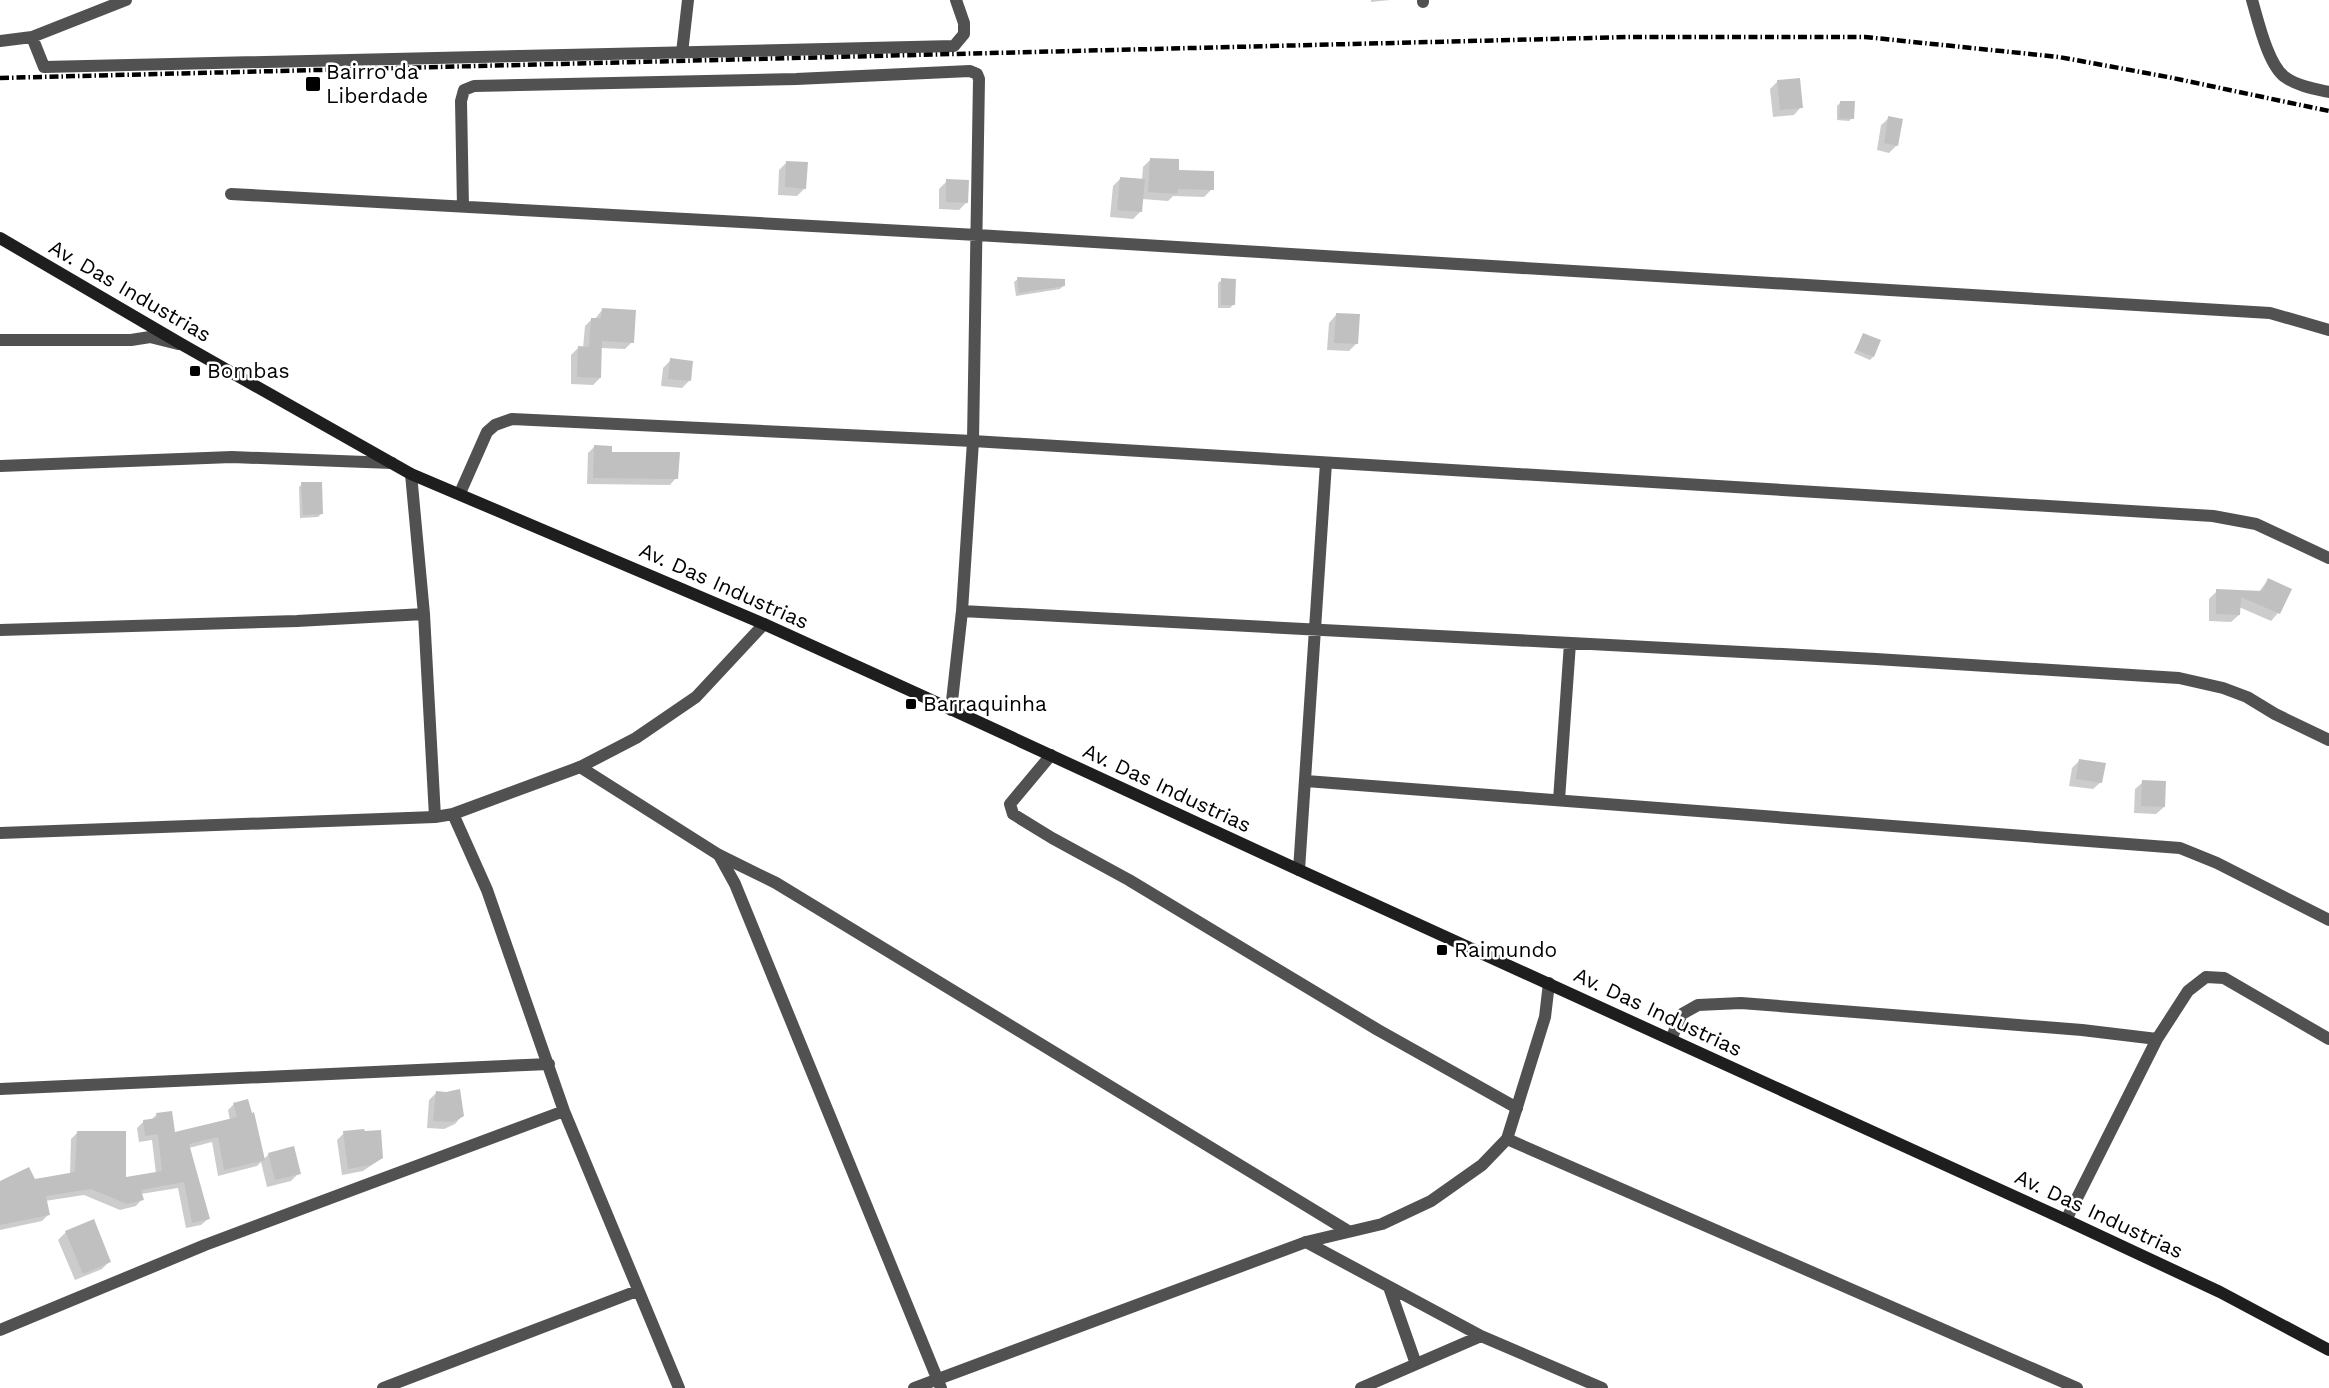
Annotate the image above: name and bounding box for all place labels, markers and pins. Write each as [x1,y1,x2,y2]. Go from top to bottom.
place label: Bairro da Liberdade [326,59,428,108]
marker: Bairro da Liberdade [304,75,322,93]
place label: Bombas [207,358,289,383]
marker: Bombas [188,364,202,378]
place label: Barraquinha [923,691,1047,716]
marker: Barraquinha [904,697,918,711]
place label: Raimundo [1454,937,1557,962]
marker: Raimundo [1435,943,1449,957]

